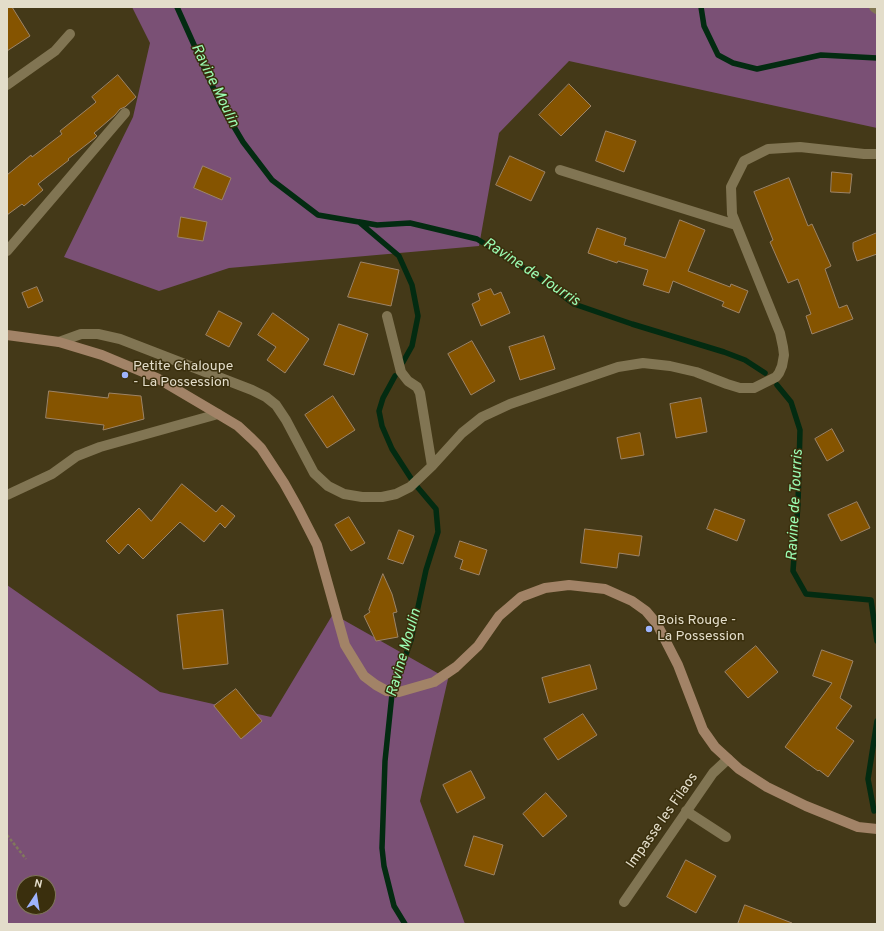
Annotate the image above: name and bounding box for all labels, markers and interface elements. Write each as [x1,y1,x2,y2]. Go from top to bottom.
water label: Ravine Moulin [186,41,242,131]
water label: Ravine de Tourris [479,235,583,311]
place label: Petite Chaloupe - La Possession [133,359,233,392]
marker: Petite Chaloupe - La Possession [120,370,130,380]
water label: Ravine de Tourris [784,449,808,561]
water label: Ravine Moulin [384,607,426,699]
place label: Bois Rouge - La Possession [657,613,745,646]
marker: Bois Rouge - La Possession [644,624,654,634]
street label: Impasse les Filaos [624,770,702,872]
north arrow [16,875,56,915]
text: N [33,877,44,892]

